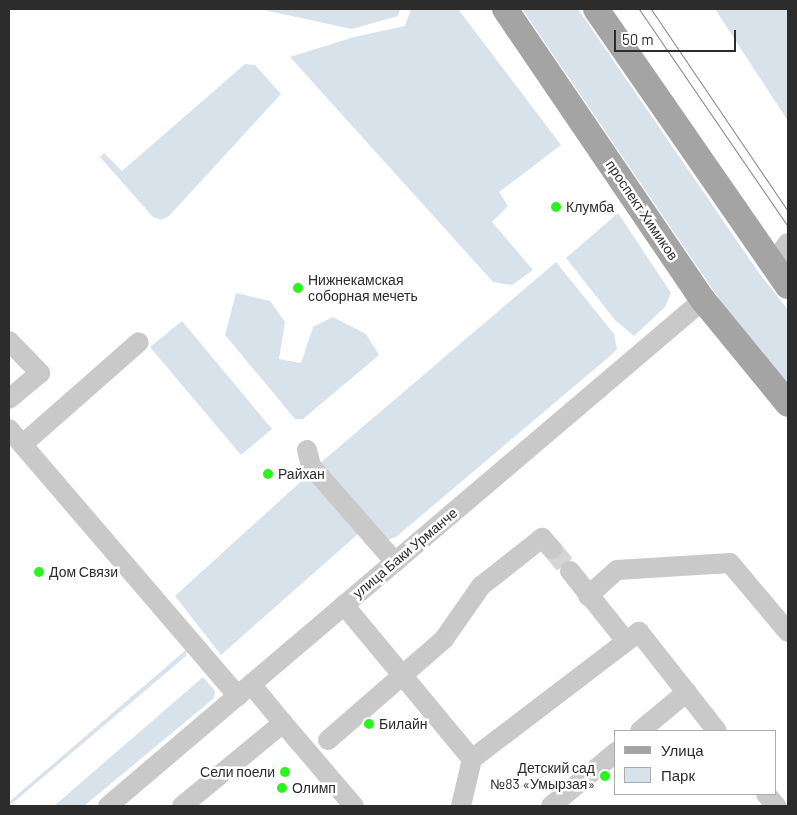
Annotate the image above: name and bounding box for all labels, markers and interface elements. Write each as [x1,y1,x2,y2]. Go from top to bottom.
scale bar [617,20,740,52]
text: 50 m [622,30,654,48]
street label: проспект Химиков [602,157,682,263]
place label: Клумба [566,199,614,215]
marker: Клумба [550,201,562,213]
place label: Нижнекамская соборная мечеть [308,272,418,304]
marker: Нижнекамская соборная мечеть [292,282,304,294]
place label: Райхан [278,466,325,482]
marker: Райхан [262,468,274,480]
street label: улица Баки Урманче [349,504,461,602]
place label: Дом Связи [49,564,118,580]
marker: Дом Связи [33,566,45,578]
place label: Билайн [379,716,428,732]
marker: Билайн [363,718,375,730]
legend [614,730,777,795]
text: Улица [661,741,704,759]
place label: Детский сад №83 «Умырзая» [490,760,595,792]
place label: Сели поели [200,764,275,780]
marker: Сели поели [279,766,291,778]
text: Парк [661,766,695,784]
marker: Детский сад №83 «Умырзая» [599,770,611,782]
place label: Олимп [292,780,336,796]
marker: Олимп [276,782,288,794]

